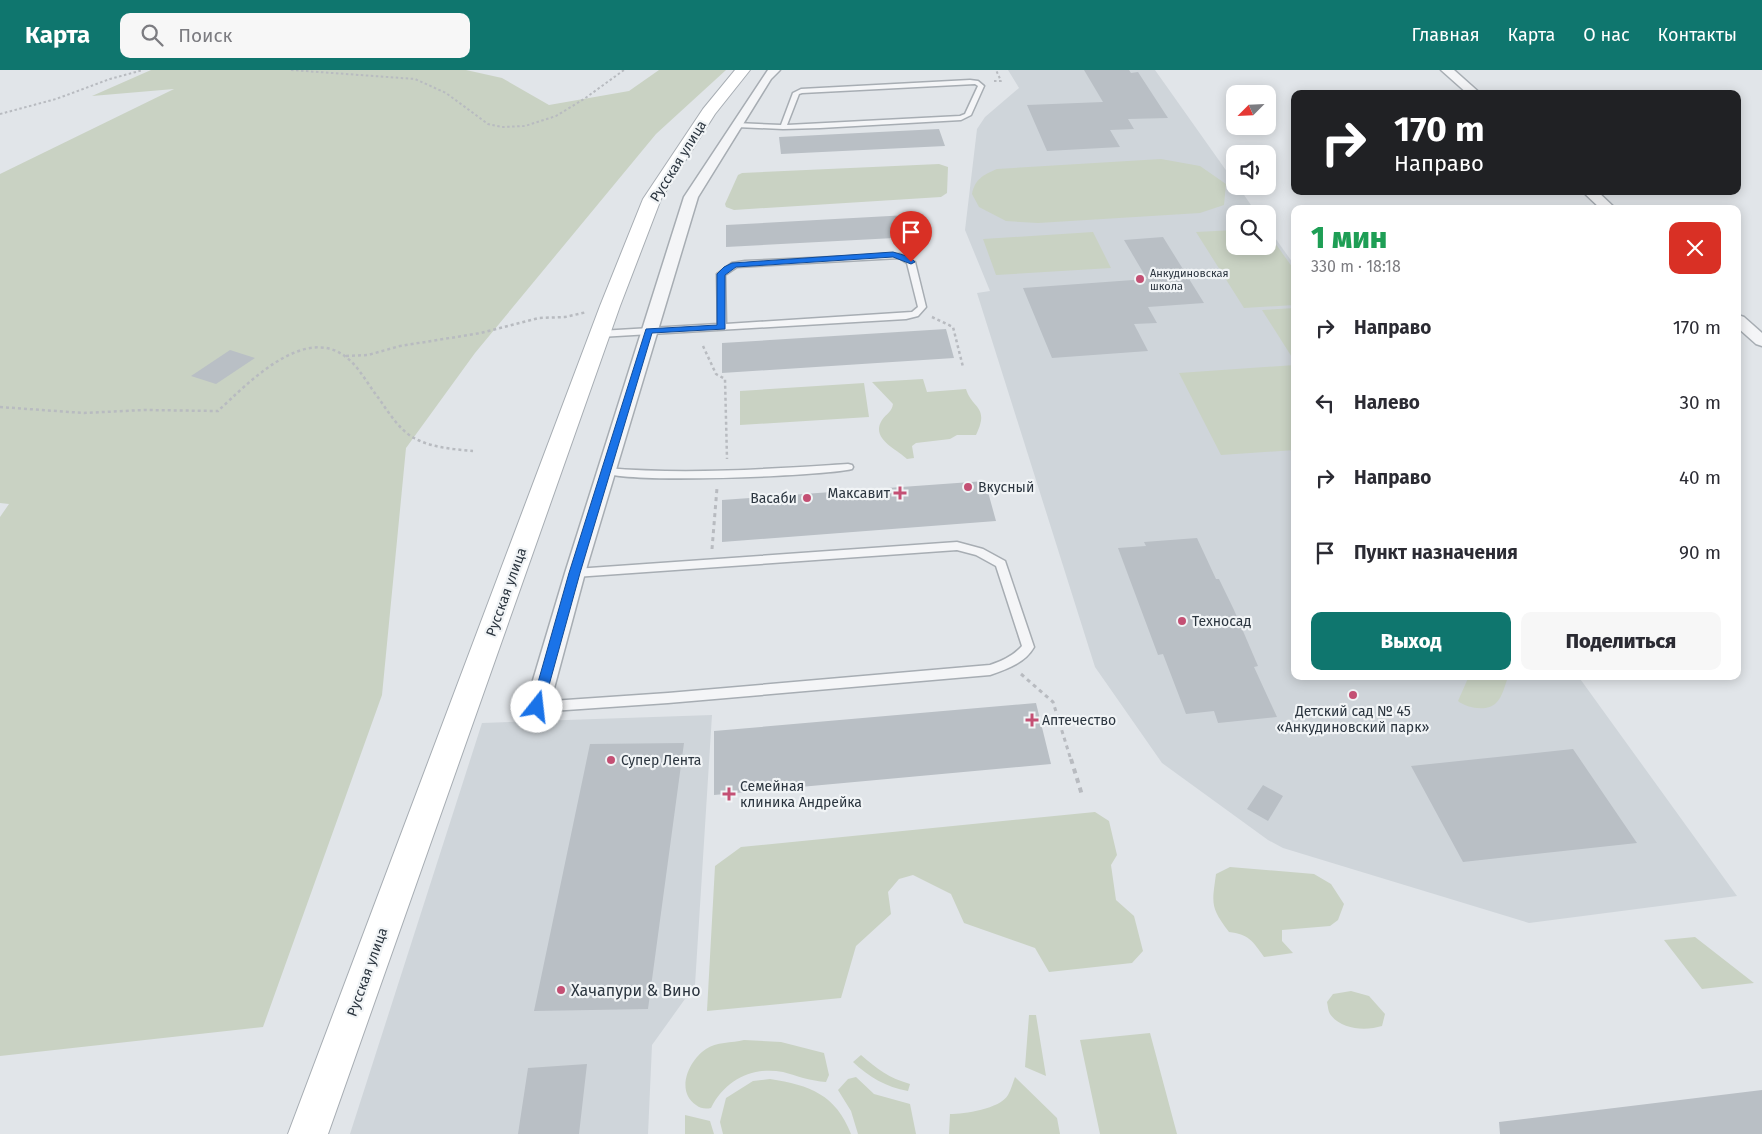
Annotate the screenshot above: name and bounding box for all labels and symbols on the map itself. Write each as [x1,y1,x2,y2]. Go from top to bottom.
north arrow [1226,85,1276,135]
street label: Русская улица [647,117,710,205]
pin [890,211,932,262]
place label: Анкудиновская школа [1150,267,1229,293]
marker: Анкудиновская школа [1134,273,1146,285]
place label: Вкусный [978,479,1034,496]
marker: Вкусный [962,481,974,493]
place label: Максавит [828,485,891,502]
marker: Максавит [894,487,906,499]
place label: Васаби [750,490,797,507]
marker: Васаби [801,492,813,504]
street label: Русская улица [483,546,530,639]
place label: Техносад [1192,613,1251,630]
marker: Техносад [1176,615,1188,627]
position arrow [510,680,562,732]
marker: Детский сад № 45 «Анкудиновский парк» [1347,689,1359,701]
place label: Детский сад № 45 «Анкудиновский парк» [1277,703,1429,736]
place label: Аптечество [1042,712,1116,729]
marker: Аптечество [1026,714,1038,726]
place label: Супер Лента [621,752,701,769]
marker: Супер Лента [605,754,617,766]
place label: Семейная клиника Андрейка [740,778,862,811]
marker: Семейная клиника Андрейка [722,787,736,801]
street label: Русская улица [344,926,391,1019]
place label: Хачапури & Вино [571,981,701,1000]
marker: Хачапури & Вино [555,984,567,996]

